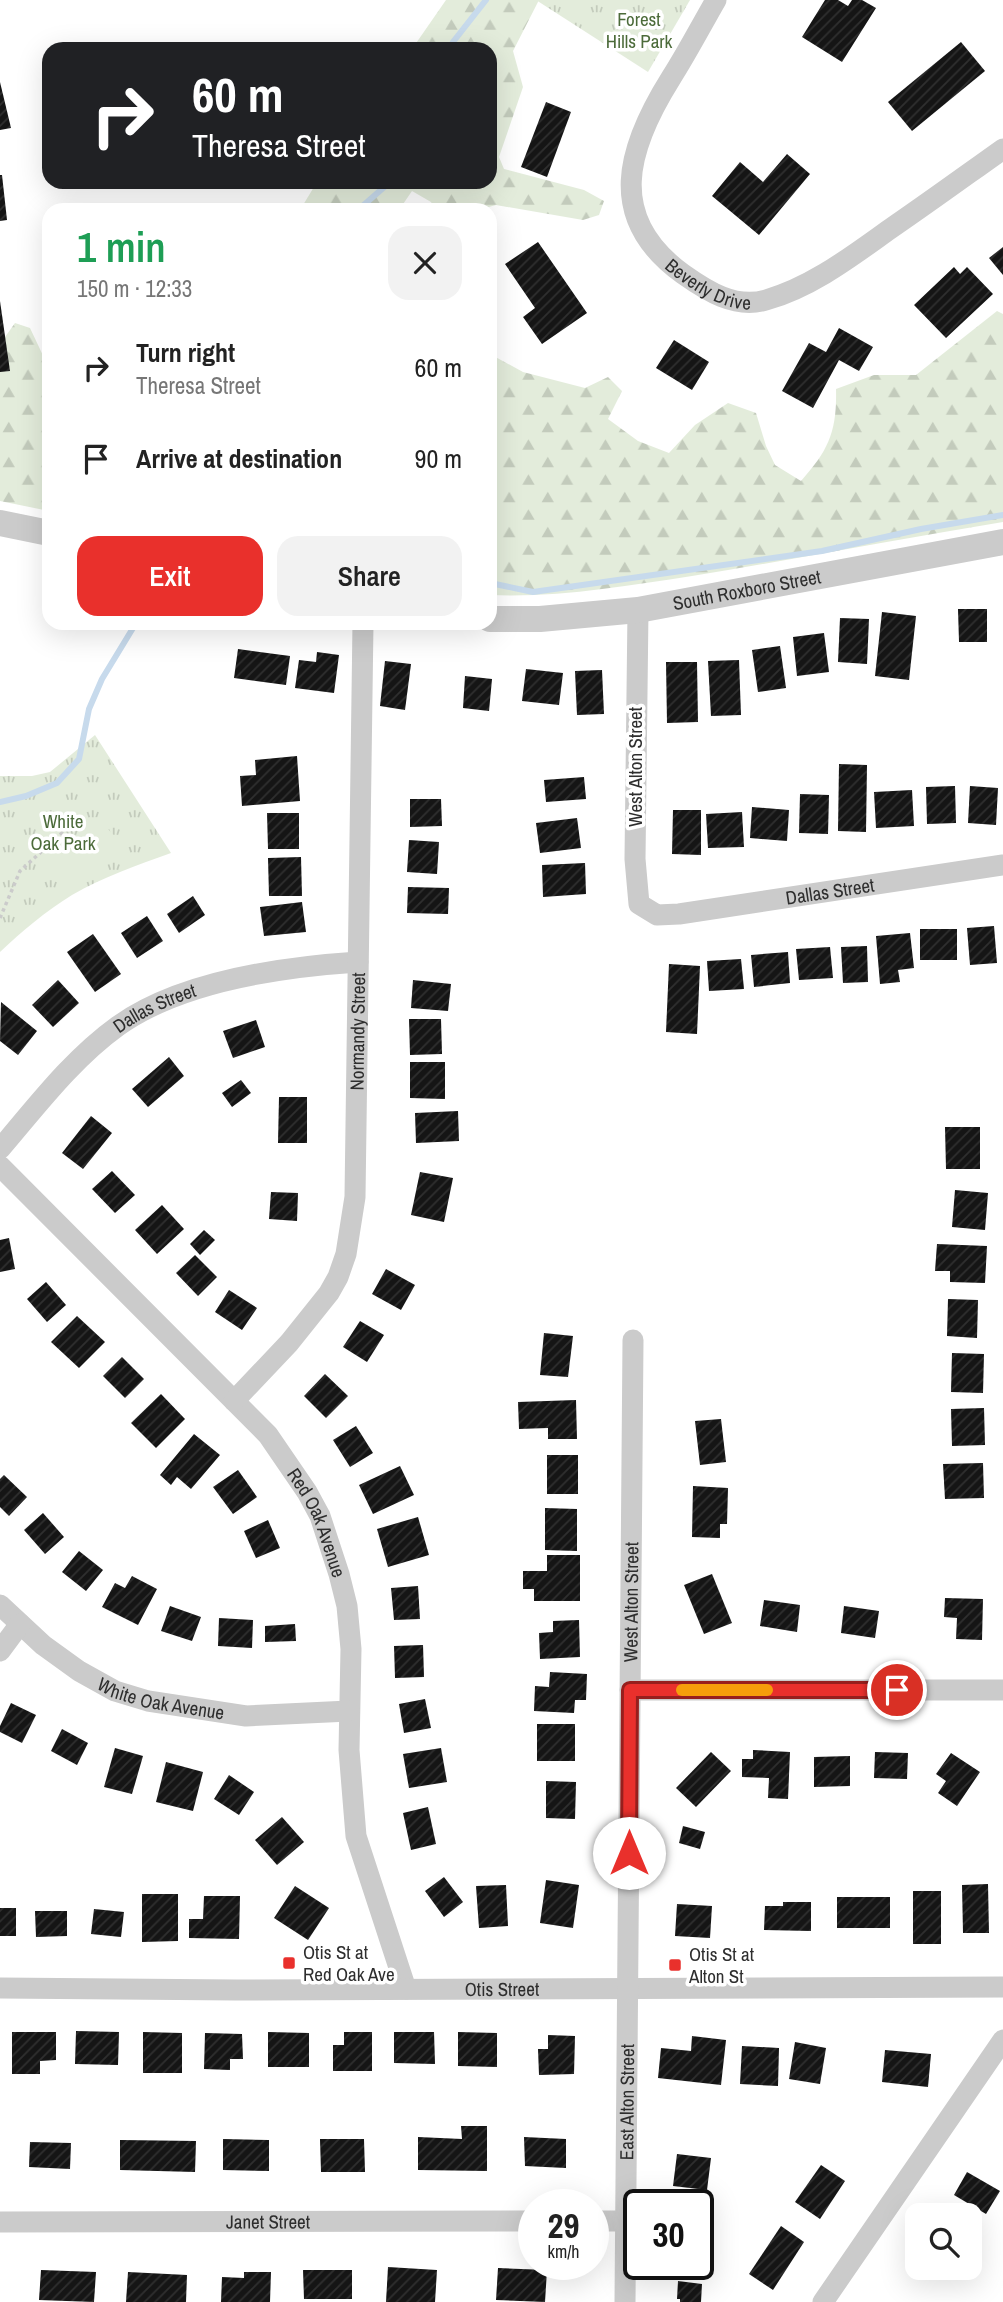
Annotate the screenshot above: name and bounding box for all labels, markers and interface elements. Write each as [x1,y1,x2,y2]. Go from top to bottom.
park label: Forest Hills Park [606,6,673,54]
text: 60 m [192,61,284,127]
icon: right [77,70,168,161]
text: Theresa Street [192,124,366,167]
text: 1 min [77,219,166,275]
button: close [388,226,462,300]
street label: Beverly Drive [660,252,751,316]
text: 150 m · 12:33 [77,273,192,304]
text: Turn right [136,335,235,370]
icon: right [77,349,115,387]
text: 60 m [415,350,462,385]
text: Theresa Street [136,370,261,401]
icon: arrive [77,440,115,478]
text: Arrive at destination [136,441,342,476]
text: 90 m [415,441,462,476]
button: Exit [77,536,263,616]
button: Share [277,536,462,616]
street label: South Roxboro Street [671,563,823,616]
street label: West Alton Street [622,706,648,827]
park label: White Oak Park [31,808,96,856]
street label: Dallas Street [784,872,877,911]
street label: Normandy Street [343,972,371,1091]
street label: Dallas Street [108,977,200,1039]
street label: Red Oak Avenue [281,1463,352,1581]
street label: West Alton Street [617,1541,644,1662]
pin [867,1660,927,1720]
street label: White Oak Avenue [93,1671,226,1726]
icon: arrive [878,1671,916,1709]
position arrow [592,1816,666,1890]
place label: Otis St at Red Oak Ave [303,1939,395,1987]
place label: Otis St at Alton St [688,1941,755,1989]
marker: Otis St at Red Oak Ave [281,1955,297,1971]
marker: Otis St at Alton St [667,1957,683,1973]
street label: Otis Street [465,1976,540,2002]
street label: East Alton Street [613,2043,640,2160]
speed limit sign: 30 [623,2189,714,2280]
text: 29 [548,2202,579,2249]
map controls [905,2203,982,2280]
button: search [905,2203,982,2280]
street label: Janet Street [226,2208,311,2235]
text: km/h [548,2239,580,2264]

